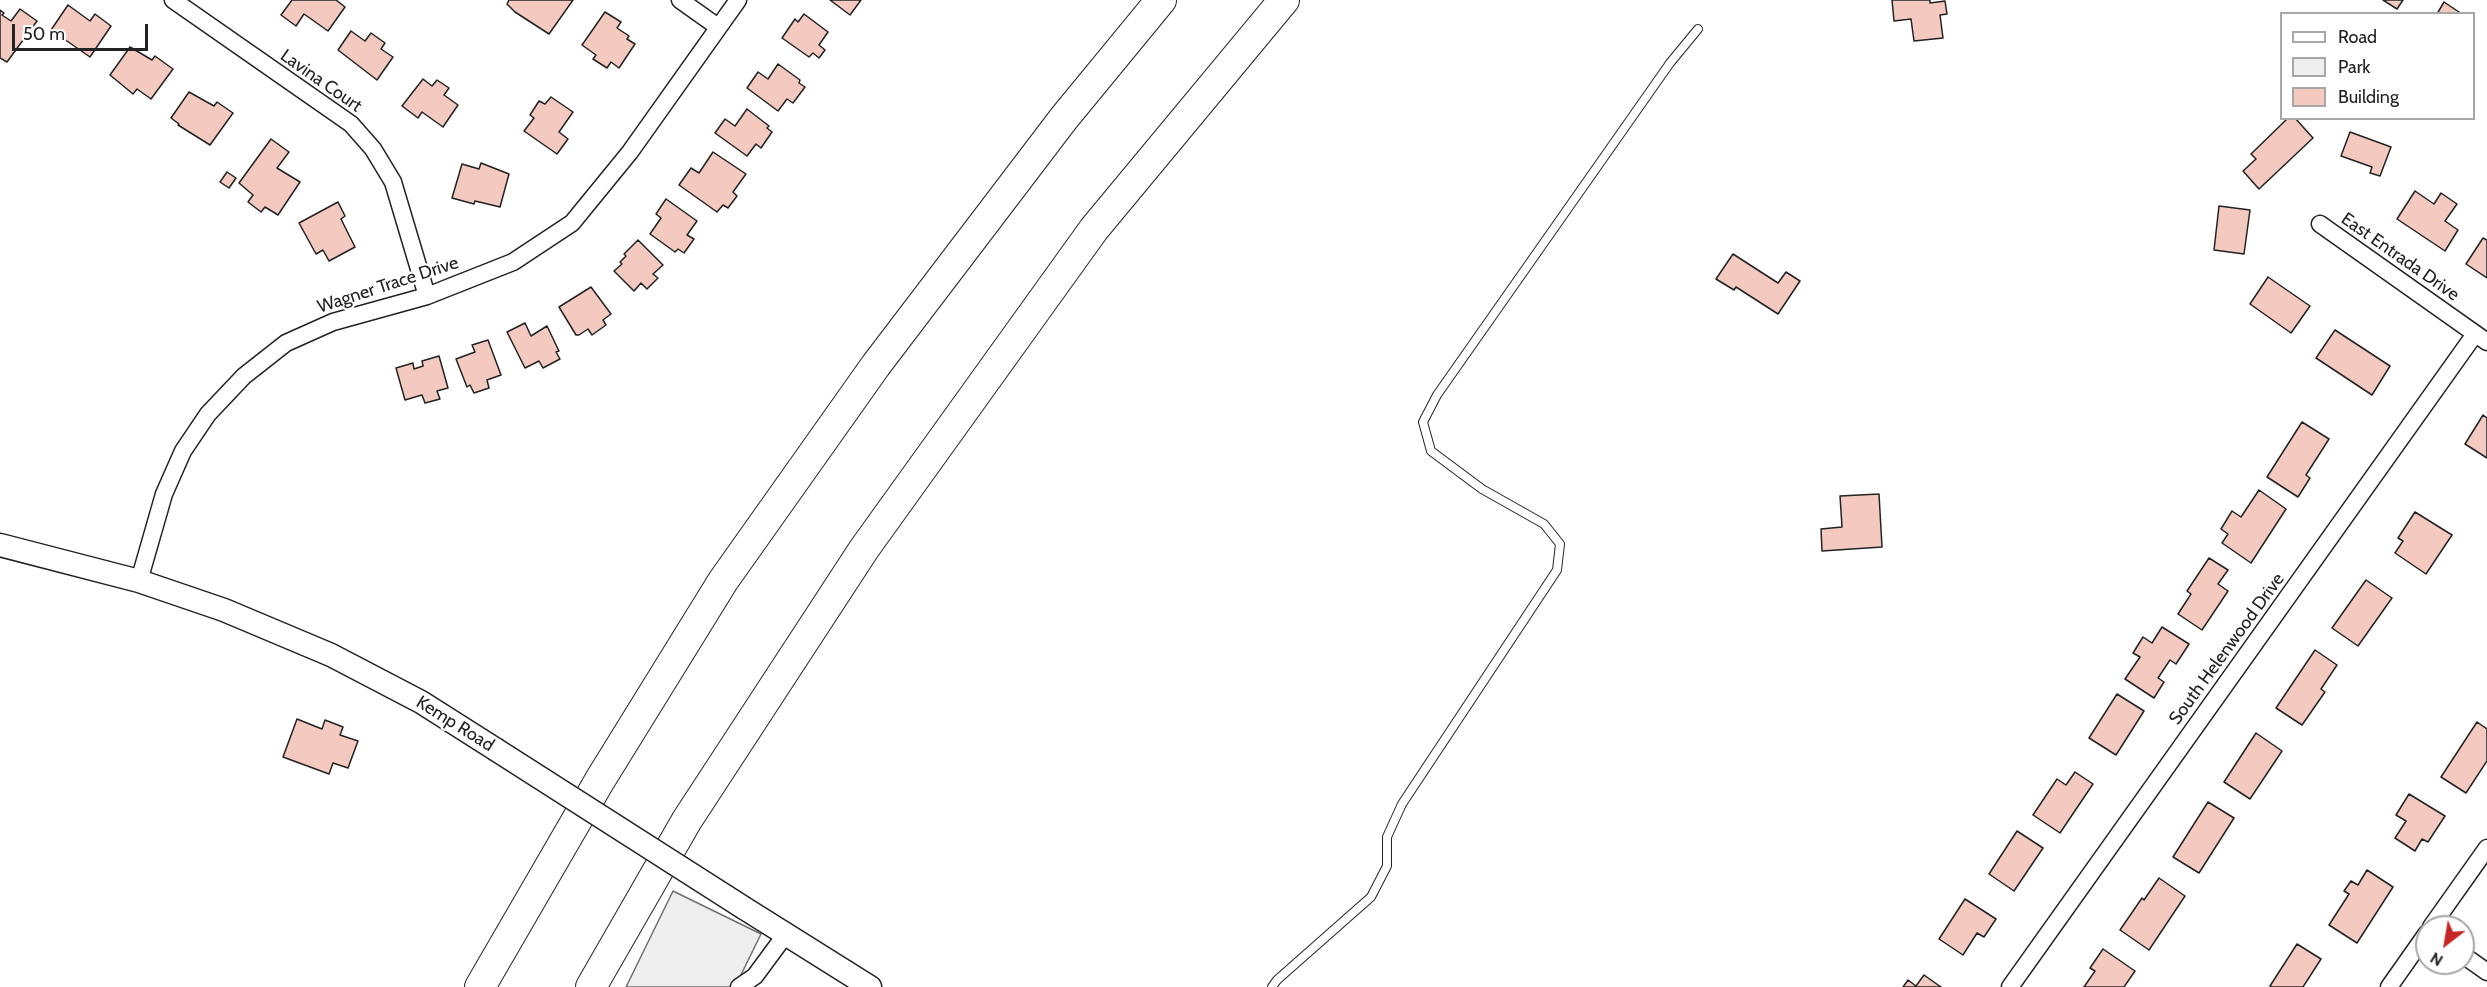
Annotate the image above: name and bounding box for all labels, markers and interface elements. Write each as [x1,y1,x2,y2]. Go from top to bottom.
scale bar [15,12,152,50]
legend [2280,12,2475,120]
text: 50 m [23,23,65,45]
text: Road [2338,26,2377,48]
street label: Lavina Court [276,45,366,117]
text: Park [2338,56,2370,78]
text: Building [2338,86,2399,108]
street label: East Entrada Drive [2337,208,2463,306]
street label: Wagner Trace Drive [315,252,461,318]
street label: South Helenwood Drive [2165,569,2289,729]
street label: Kemp Road [412,692,498,756]
north arrow [2415,915,2475,975]
text: N [2427,948,2446,970]

